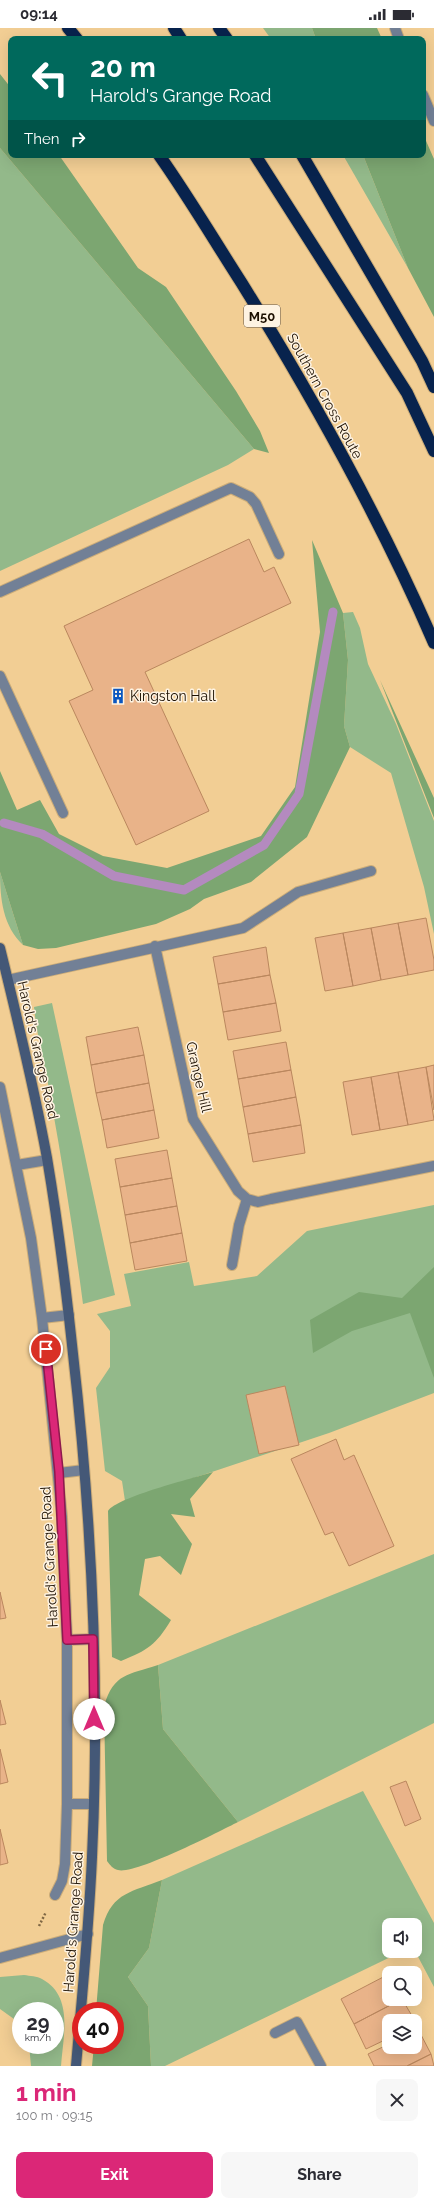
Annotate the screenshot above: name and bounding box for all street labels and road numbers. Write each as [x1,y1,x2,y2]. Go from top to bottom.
road number: M50 [244,305,280,327]
street label: Southern Cross Route [284,330,366,462]
street label: Harold's Grange Road [14,979,62,1121]
street label: Grange Hill [183,1040,215,1114]
street label: Harold's Grange Road [37,1486,61,1628]
street label: Harold's Grange Road [60,1851,86,1993]

